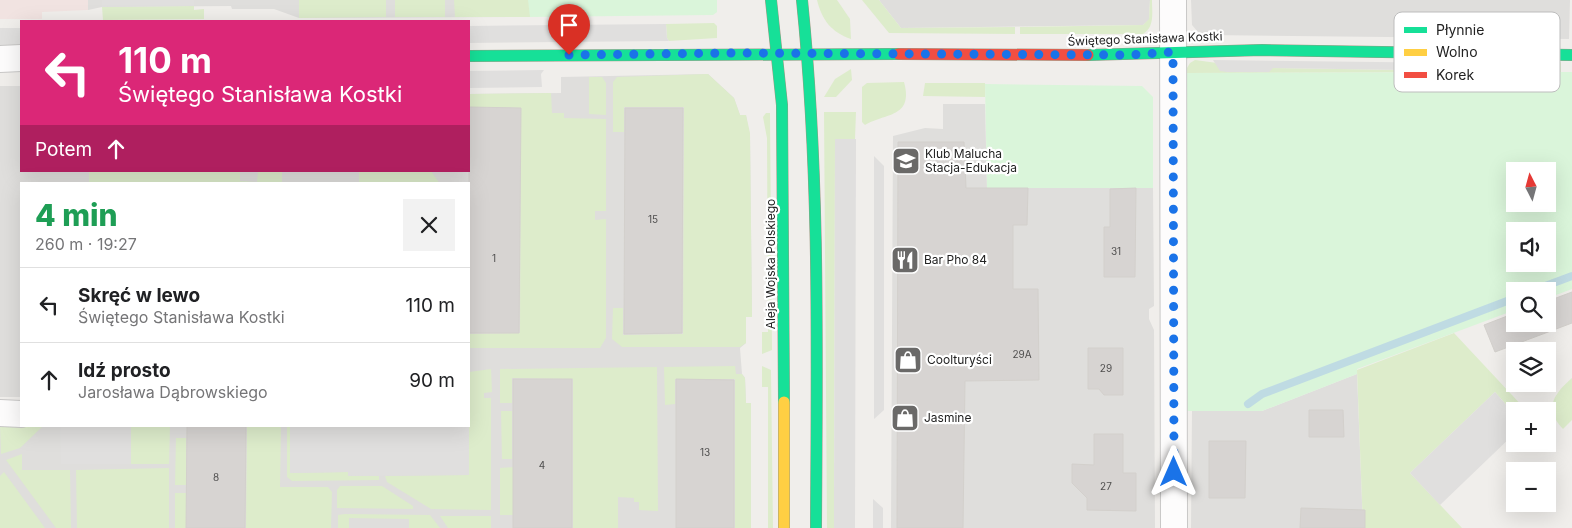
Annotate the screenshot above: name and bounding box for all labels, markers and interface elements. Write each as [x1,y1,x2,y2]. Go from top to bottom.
pin [548,4,590,55]
icon: arrive [555,11,583,39]
legend [1394,12,1560,92]
text: Płynnie [1436,21,1484,38]
street label: Świętego Stanisława Kostki [1067,28,1223,49]
text: 110 m [118,39,212,81]
icon: left [35,40,100,105]
text: Wolno [1436,43,1478,60]
text: Korek [1436,66,1474,83]
text: Świętego Stanisława Kostki [118,81,402,107]
icon: ahead [102,135,130,163]
text: Potem [35,138,92,161]
school or university icon: Klub Malucha Stacja-Edukacja [891,146,921,176]
place label: Klub Malucha Stacja-Edukacja [925,146,1017,175]
north arrow [1506,162,1556,212]
map controls [1506,162,1556,512]
text: 4 min [35,197,118,233]
button: close [403,199,455,251]
street label: Aleja Wojska Polskiego [763,199,778,329]
house number: 15 [648,213,658,225]
button: sound [1506,222,1556,272]
text: 260 m · 19:27 [35,234,137,254]
restaurant icon: Bar Pho 84 [890,245,920,275]
house number: 31 [1111,245,1121,257]
house number: 1 [492,252,496,264]
place label: Bar Pho 84 [924,252,987,267]
button: search [1506,282,1556,332]
text: Skręć w lewo [78,284,200,307]
icon: left [35,291,63,319]
text: 110 m [406,294,455,317]
text: Świętego Stanisława Kostki [78,307,285,327]
button: layers [1506,342,1556,392]
shop icon: Coolturyści [893,345,923,375]
house number: 29A [1012,348,1032,360]
place label: Coolturyści [927,352,992,367]
text: Idź prosto [78,359,171,382]
house number: 29 [1100,362,1112,374]
icon: ahead [35,366,63,394]
text: 90 m [409,369,455,392]
text: Jarosława Dąbrowskiego [78,382,268,402]
button: + [1506,402,1556,452]
shop icon: Jasmine [890,403,920,433]
place label: Jasmine [924,410,971,425]
position arrow [1147,445,1199,497]
house number: 13 [700,446,710,458]
house number: 4 [539,459,545,471]
button: − [1506,462,1556,512]
house number: 8 [213,471,219,483]
house number: 27 [1100,480,1112,492]

